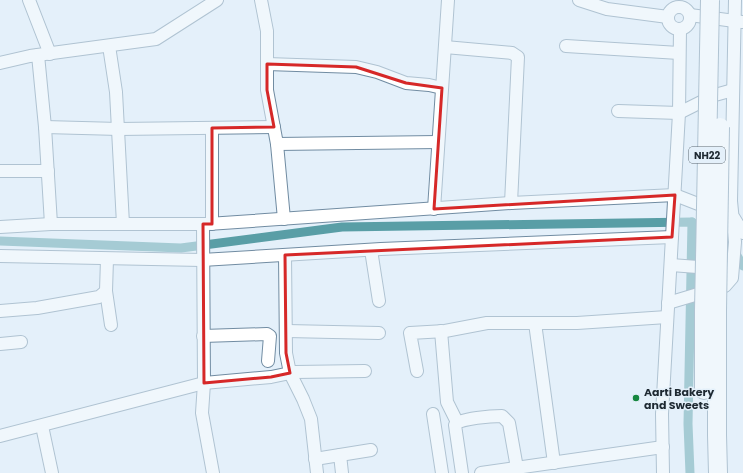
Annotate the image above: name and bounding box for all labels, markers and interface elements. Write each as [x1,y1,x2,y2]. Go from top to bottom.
road number: NH22 [689,147,725,163]
place label: Aarti Bakery and Sweets [644,384,714,413]
marker: Aarti Bakery and Sweets [631,393,641,403]

